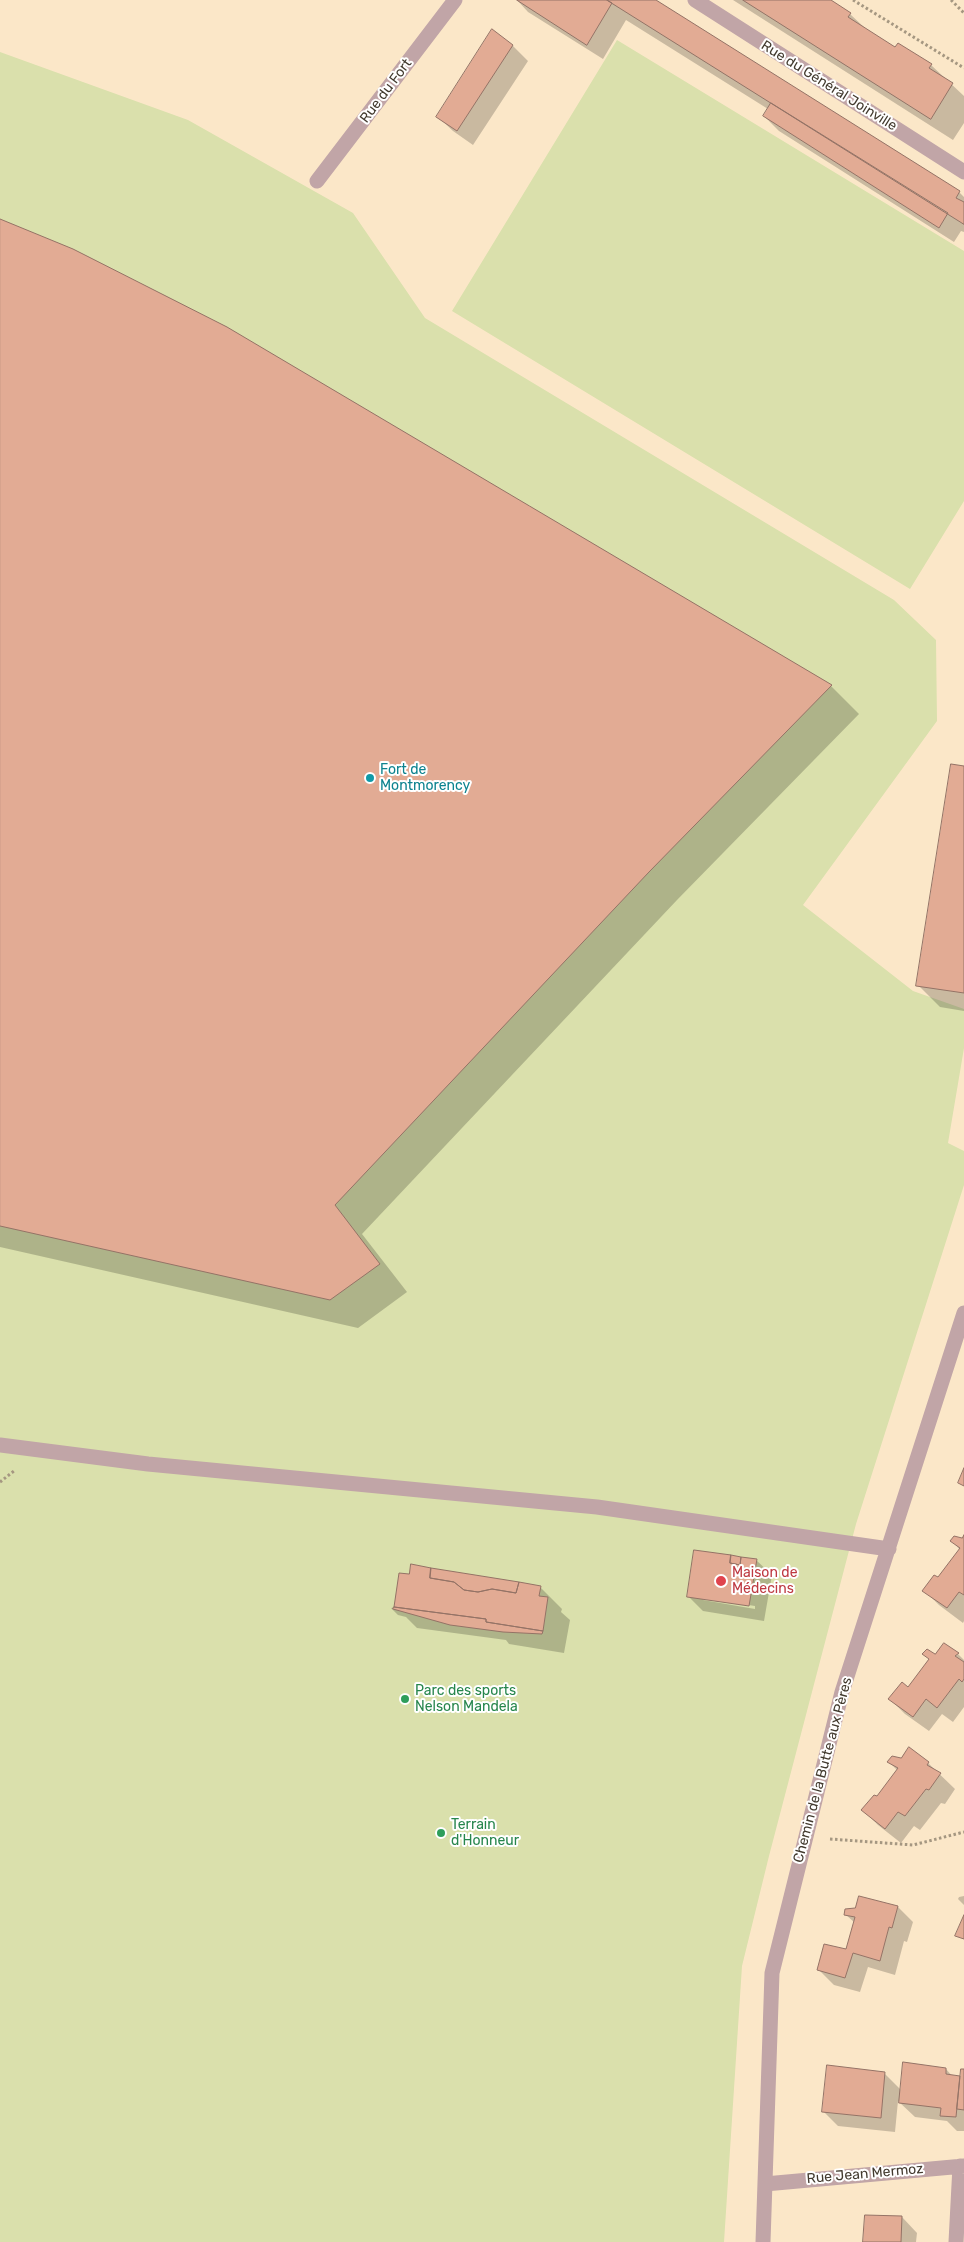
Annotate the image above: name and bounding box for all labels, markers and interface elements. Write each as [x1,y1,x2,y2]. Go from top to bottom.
street label: Rue du Général Joinville [758,37,900,135]
street label: Rue du Fort [356,56,416,126]
place label: Fort de Montmorency [380,762,470,794]
marker: Fort de Montmorency [364,772,376,784]
place label: Maison de Médecins [732,1565,797,1598]
marker: Maison de Médecins [714,1574,728,1588]
street label: Chemin de la Butte aux Pères [790,1675,856,1865]
place label: Parc des sports Nelson Mandela [415,1683,518,1715]
marker: Parc des sports Nelson Mandela [399,1693,411,1705]
place label: Terrain d'Honneur [451,1817,519,1850]
marker: Terrain d'Honneur [435,1827,447,1839]
street label: Rue Jean Mermoz [806,2161,924,2187]

